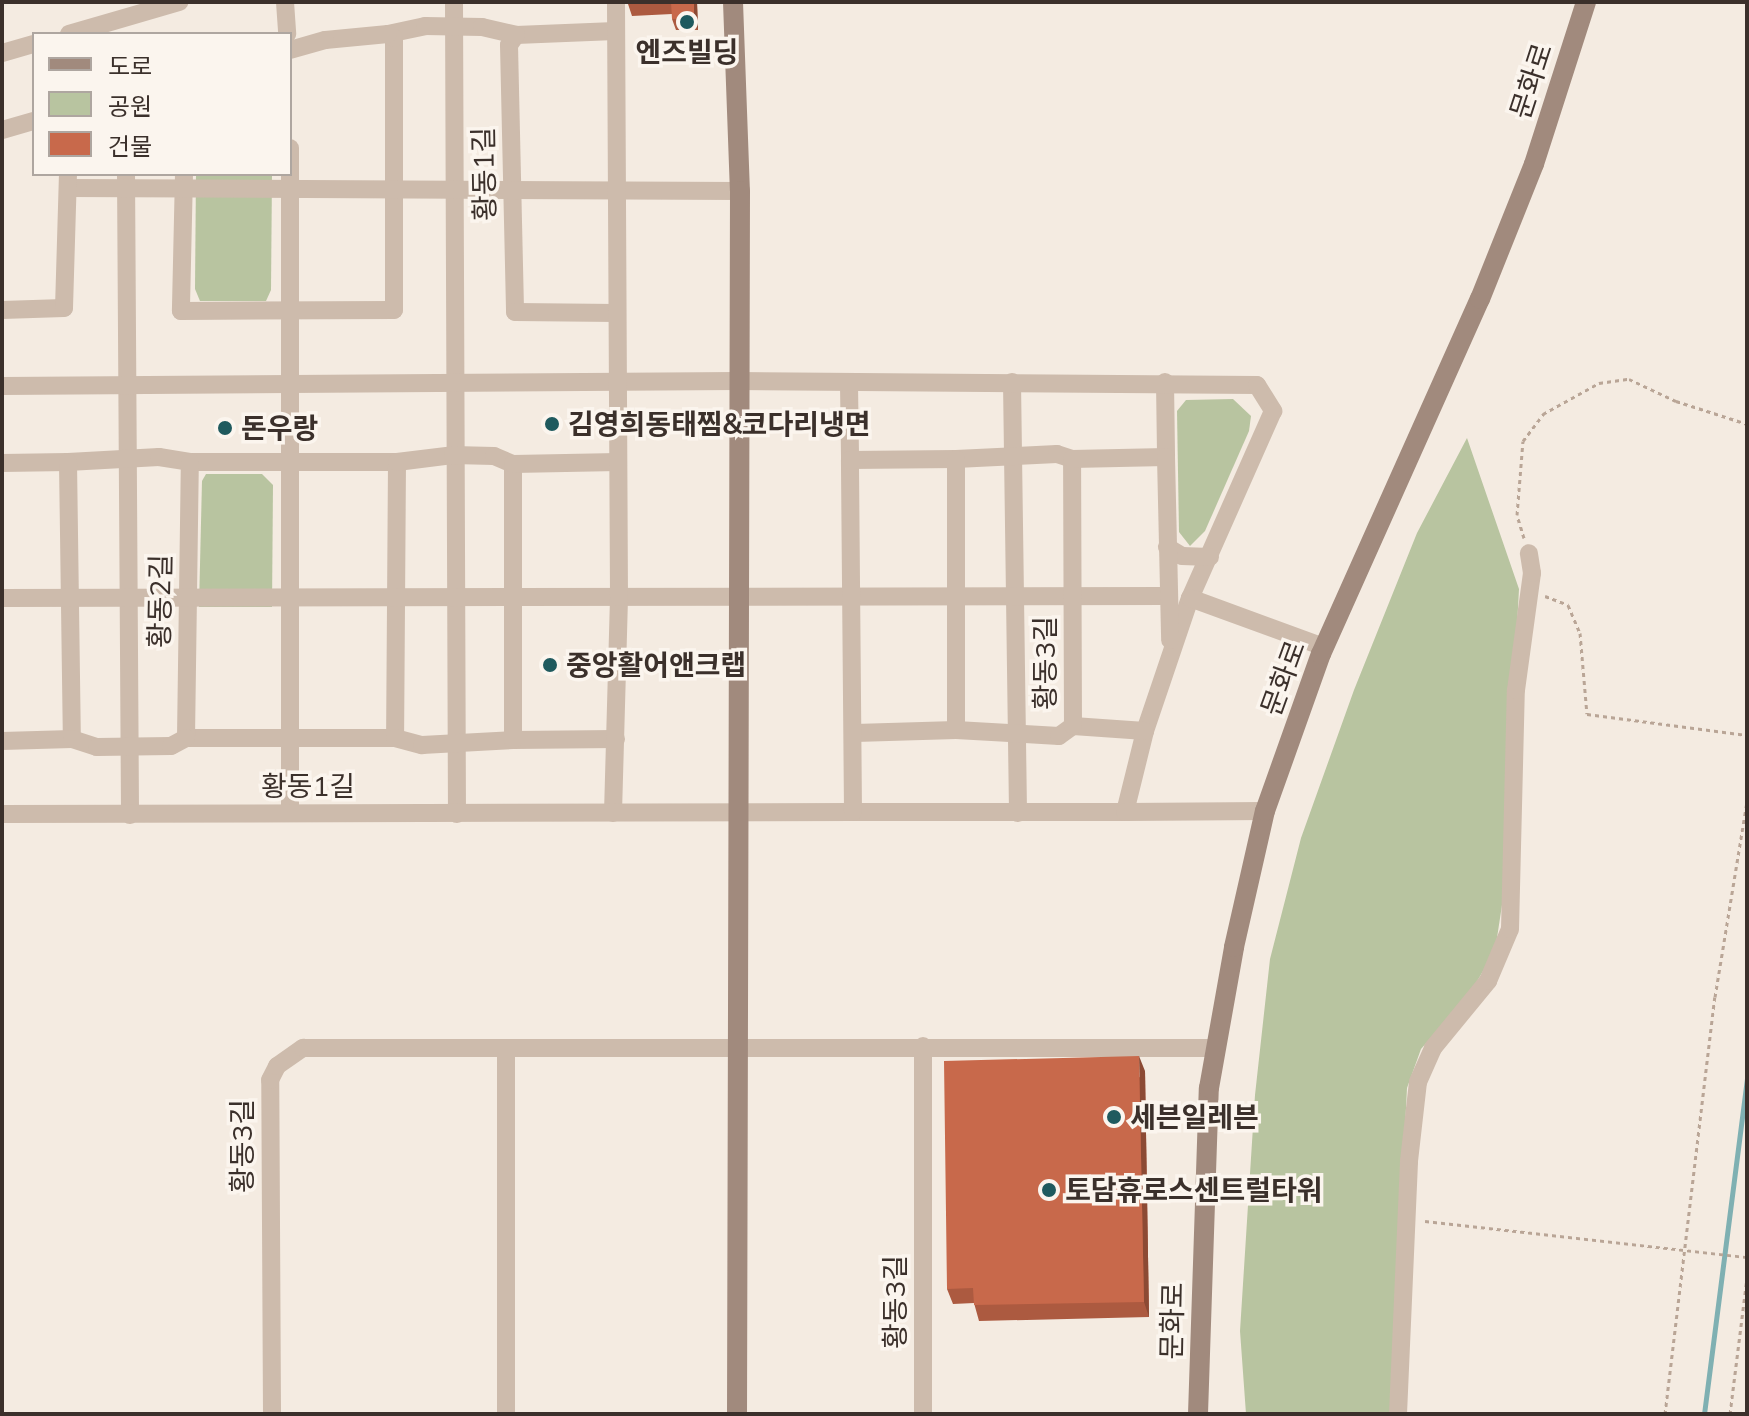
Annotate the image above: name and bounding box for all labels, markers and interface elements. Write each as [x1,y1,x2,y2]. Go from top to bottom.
marker: 엔즈빌딩 [678,13,696,31]
legend [32,32,292,176]
place label: 엔즈빌딩 [635,35,739,69]
street label: 문화로 [1503,39,1559,123]
text: 도로 [108,51,152,81]
text: 공원 [108,91,152,121]
street label: 황동1길 [466,127,502,221]
text: 건물 [108,131,152,161]
place label: 김영희동태찜&코다리냉면 [568,407,871,441]
place label: 돈우랑 [241,411,318,445]
marker: 김영희동태찜&코다리냉면 [543,415,561,433]
marker: 돈우랑 [216,419,234,437]
street label: 황동2길 [142,554,178,648]
street label: 황동3길 [1028,616,1062,710]
street label: 문화로 [1254,636,1312,720]
place label: 중앙활어앤크랩 [566,648,746,682]
marker: 중앙활어앤크랩 [541,656,559,674]
street label: 황동1길 [261,769,355,803]
street label: 황동3길 [225,1099,259,1193]
place label: 세븐일레븐 [1130,1100,1259,1134]
marker: 세븐일레븐 [1105,1108,1123,1126]
place label: 토담휴로스센트럴타워 [1065,1173,1323,1207]
marker: 토담휴로스센트럴타워 [1040,1181,1058,1199]
street label: 황동3길 [878,1255,912,1349]
street label: 문화로 [1155,1282,1189,1360]

